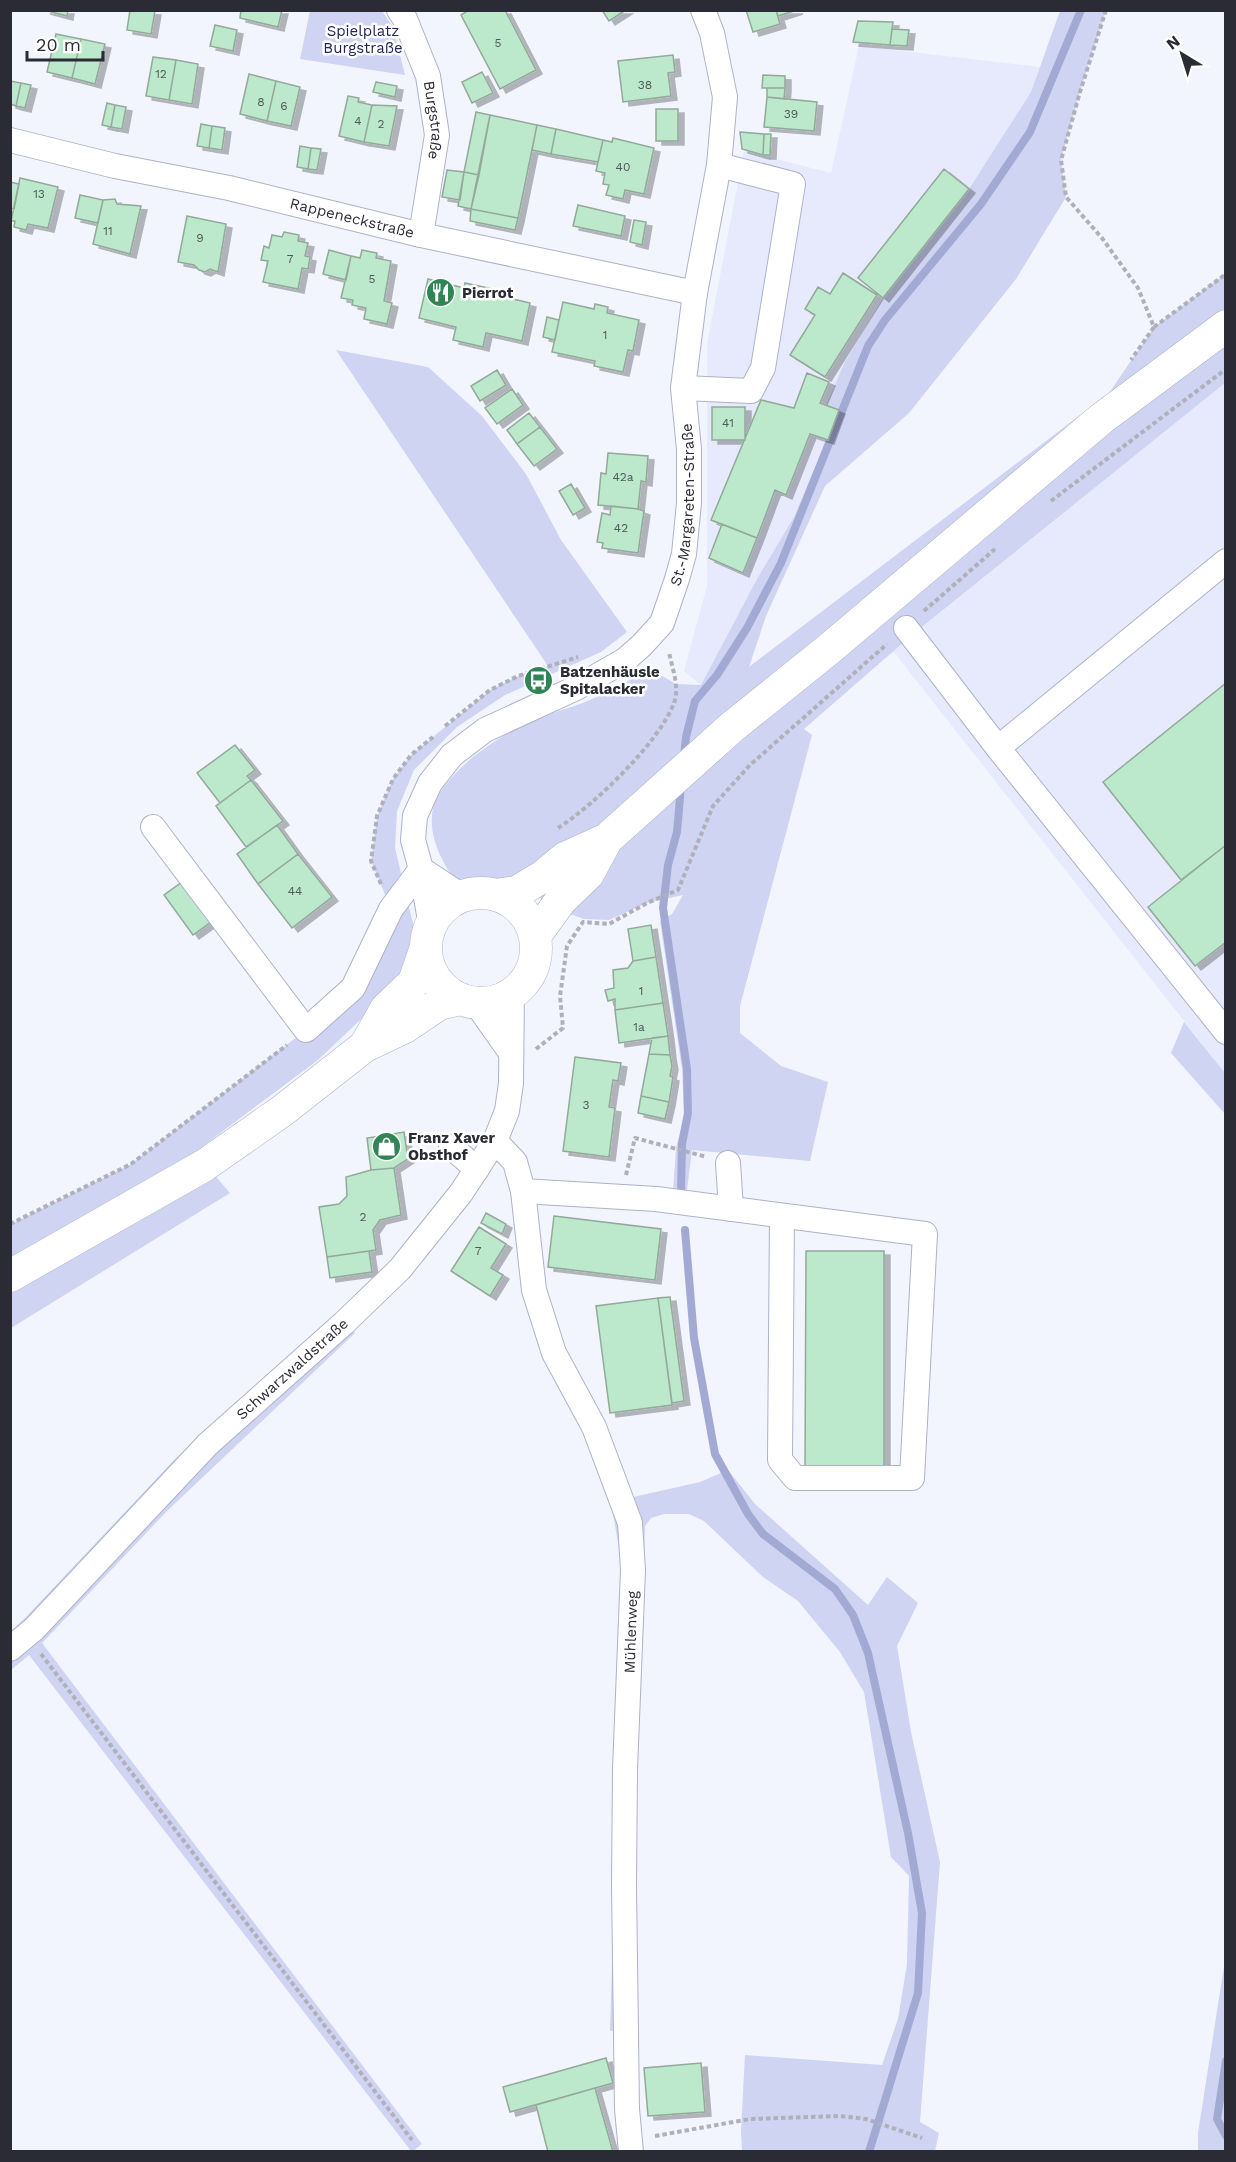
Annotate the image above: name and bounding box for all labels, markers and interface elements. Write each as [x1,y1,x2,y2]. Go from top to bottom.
park label: Spielplatz Burgstraße [323,22,403,57]
scale bar [27,24,104,62]
north arrow [1152,24,1212,84]
text: N [1163,31,1184,54]
text: 20 m [36,34,81,55]
house number: 5 [495,36,502,50]
house number: 12 [155,67,167,81]
house number: 38 [638,78,652,92]
street label: Burgstraße [420,80,446,161]
house number: 8 [257,95,265,109]
house number: 6 [280,99,288,113]
house number: 39 [784,107,798,121]
house number: 4 [354,114,362,128]
house number: 2 [378,117,385,131]
house number: 40 [616,160,630,174]
house number: 13 [33,187,45,201]
street label: Rappeneckstraße [288,194,416,242]
house number: 11 [103,224,113,238]
house number: 9 [196,231,204,245]
house number: 7 [287,252,294,266]
house number: 5 [369,272,376,286]
restaurant icon: Pierrot [425,277,457,309]
place label: Pierrot [462,284,514,302]
house number: 1 [603,328,607,342]
house number: 41 [722,416,734,430]
street label: St.-Margareten-Straße [666,422,698,588]
house number: 42a [612,470,634,484]
house number: 42 [614,521,628,535]
place label: Batzenhäusle Spitalacker [560,663,660,698]
bus stop icon: Batzenhäusle Spitalacker [523,665,555,697]
house number: 44 [288,884,302,898]
house number: 1 [639,984,643,998]
house number: 1a [633,1020,645,1034]
house number: 3 [583,1098,590,1112]
place label: Franz Xaver Obsthof [408,1129,495,1164]
shop icon: Franz Xaver Obsthof [371,1131,403,1163]
house number: 2 [360,1210,367,1224]
house number: 7 [475,1244,482,1258]
street label: Schwarzwaldstraße [233,1315,352,1424]
street label: Mühlenweg [621,1590,641,1674]

